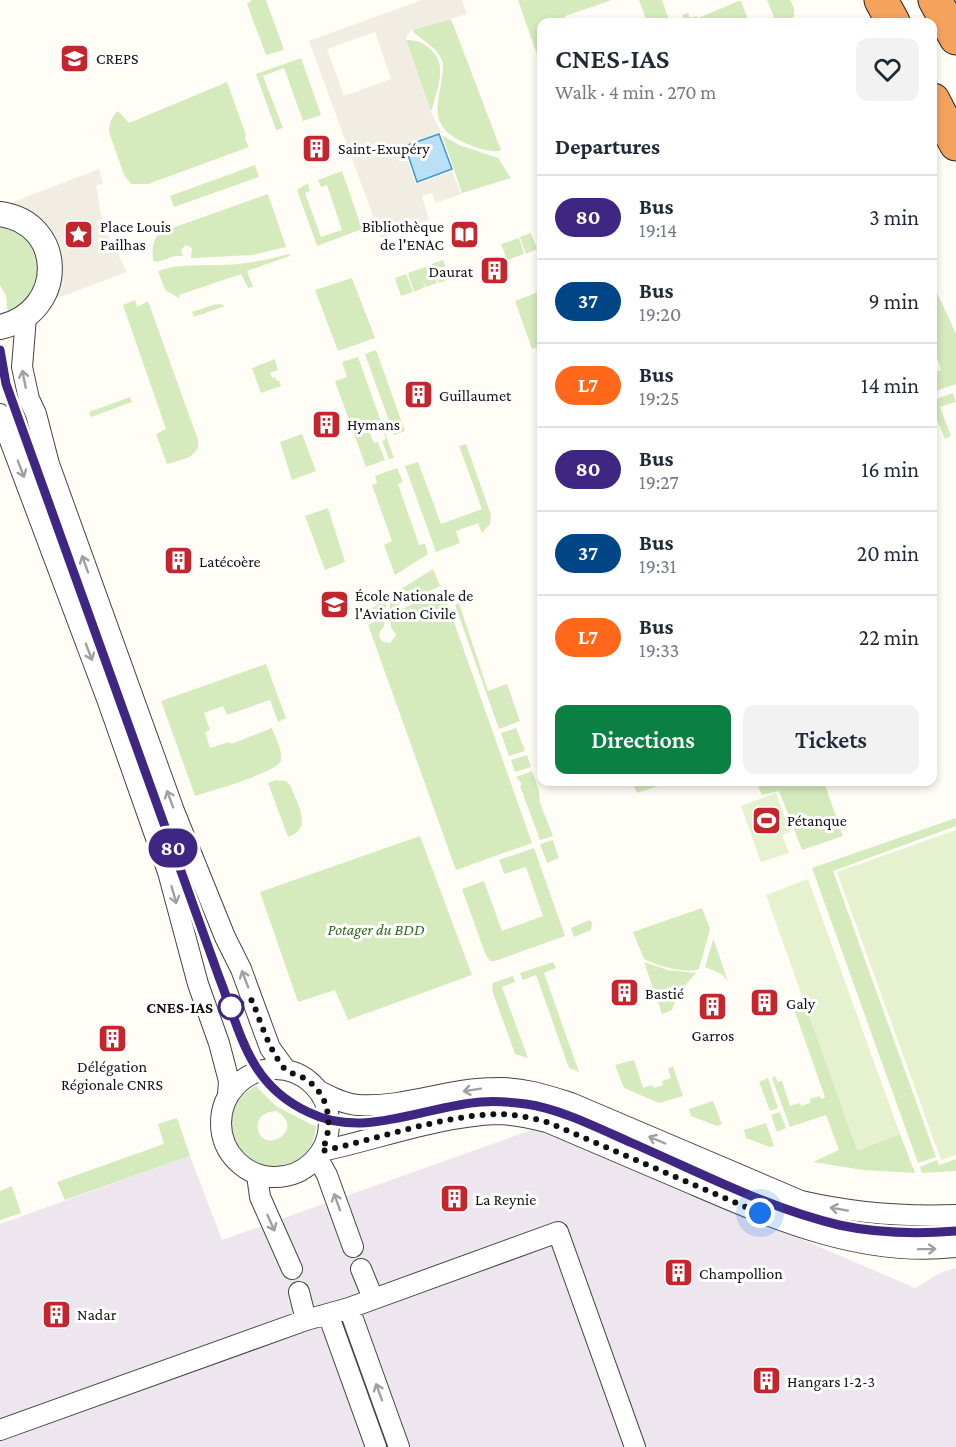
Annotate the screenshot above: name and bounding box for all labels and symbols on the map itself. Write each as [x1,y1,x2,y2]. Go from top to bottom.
school or university icon: CREPS [59,42,91,74]
place label: CREPS [96,50,139,67]
building icon: Saint-Exupéry [301,132,333,164]
place label: Saint-Exupéry [338,140,430,158]
place label: Place Louis Pailhas [100,218,171,253]
place label: Bibliothèque de l'ENAC [362,218,444,253]
place icon: Place Louis Pailhas [63,219,95,251]
library icon: Bibliothèque de l'ENAC [449,219,481,251]
building icon: Daurat [478,255,510,287]
place label: Daurat [428,263,474,280]
one-way arrow [18,369,29,389]
building icon: Guillaumet [402,379,434,411]
place label: Guillaumet [439,387,512,404]
building icon: Hymans [310,408,342,440]
place label: Hymans [347,416,400,434]
one-way arrow [16,459,27,478]
building icon: Latécoère [162,545,194,577]
place label: Latécoère [199,553,261,570]
one-way arrow [78,555,89,573]
place label: École Nationale de l'Aviation Civile [355,587,473,622]
school or university icon: École Nationale de l'Aviation Civile [318,588,350,620]
one-way arrow [84,642,95,660]
one-way arrow [164,790,175,809]
sports icon: Pétanque [750,804,782,836]
place label: Pétanque [787,812,847,830]
line badge: 80 [146,828,200,868]
one-way arrow [169,885,181,904]
park label: Potager du BDD [327,921,425,939]
one-way arrow [239,971,250,989]
building icon: Bastié [608,977,640,1009]
place label: Bastié [645,985,684,1002]
building icon: Galy [749,987,781,1019]
building icon: Garros [697,991,729,1023]
marker: CNES-IAS [218,994,244,1020]
place label: Galy [786,995,816,1013]
place label: CNES-IAS [146,999,213,1016]
building icon: Délégation Régionale CNRS [96,1022,128,1054]
place label: Garros [692,1027,734,1044]
place label: Délégation Régionale CNRS [61,1058,163,1094]
one-way arrow [463,1085,482,1096]
one-way arrow [649,1134,667,1145]
building icon: La Reynie [438,1183,470,1215]
place label: La Reynie [475,1191,536,1209]
one-way arrow [330,1193,341,1211]
your location [745,1198,775,1228]
one-way arrow [830,1204,849,1215]
one-way arrow [266,1213,277,1231]
one-way arrow [916,1243,936,1254]
building icon: Champollion [662,1257,694,1289]
place label: Champollion [699,1265,783,1283]
building icon: Nadar [40,1298,72,1330]
place label: Nadar [77,1306,117,1323]
building icon: Hangars 1-2-3 [750,1365,782,1397]
place label: Hangars 1-2-3 [787,1373,875,1391]
one-way arrow [372,1383,383,1402]

